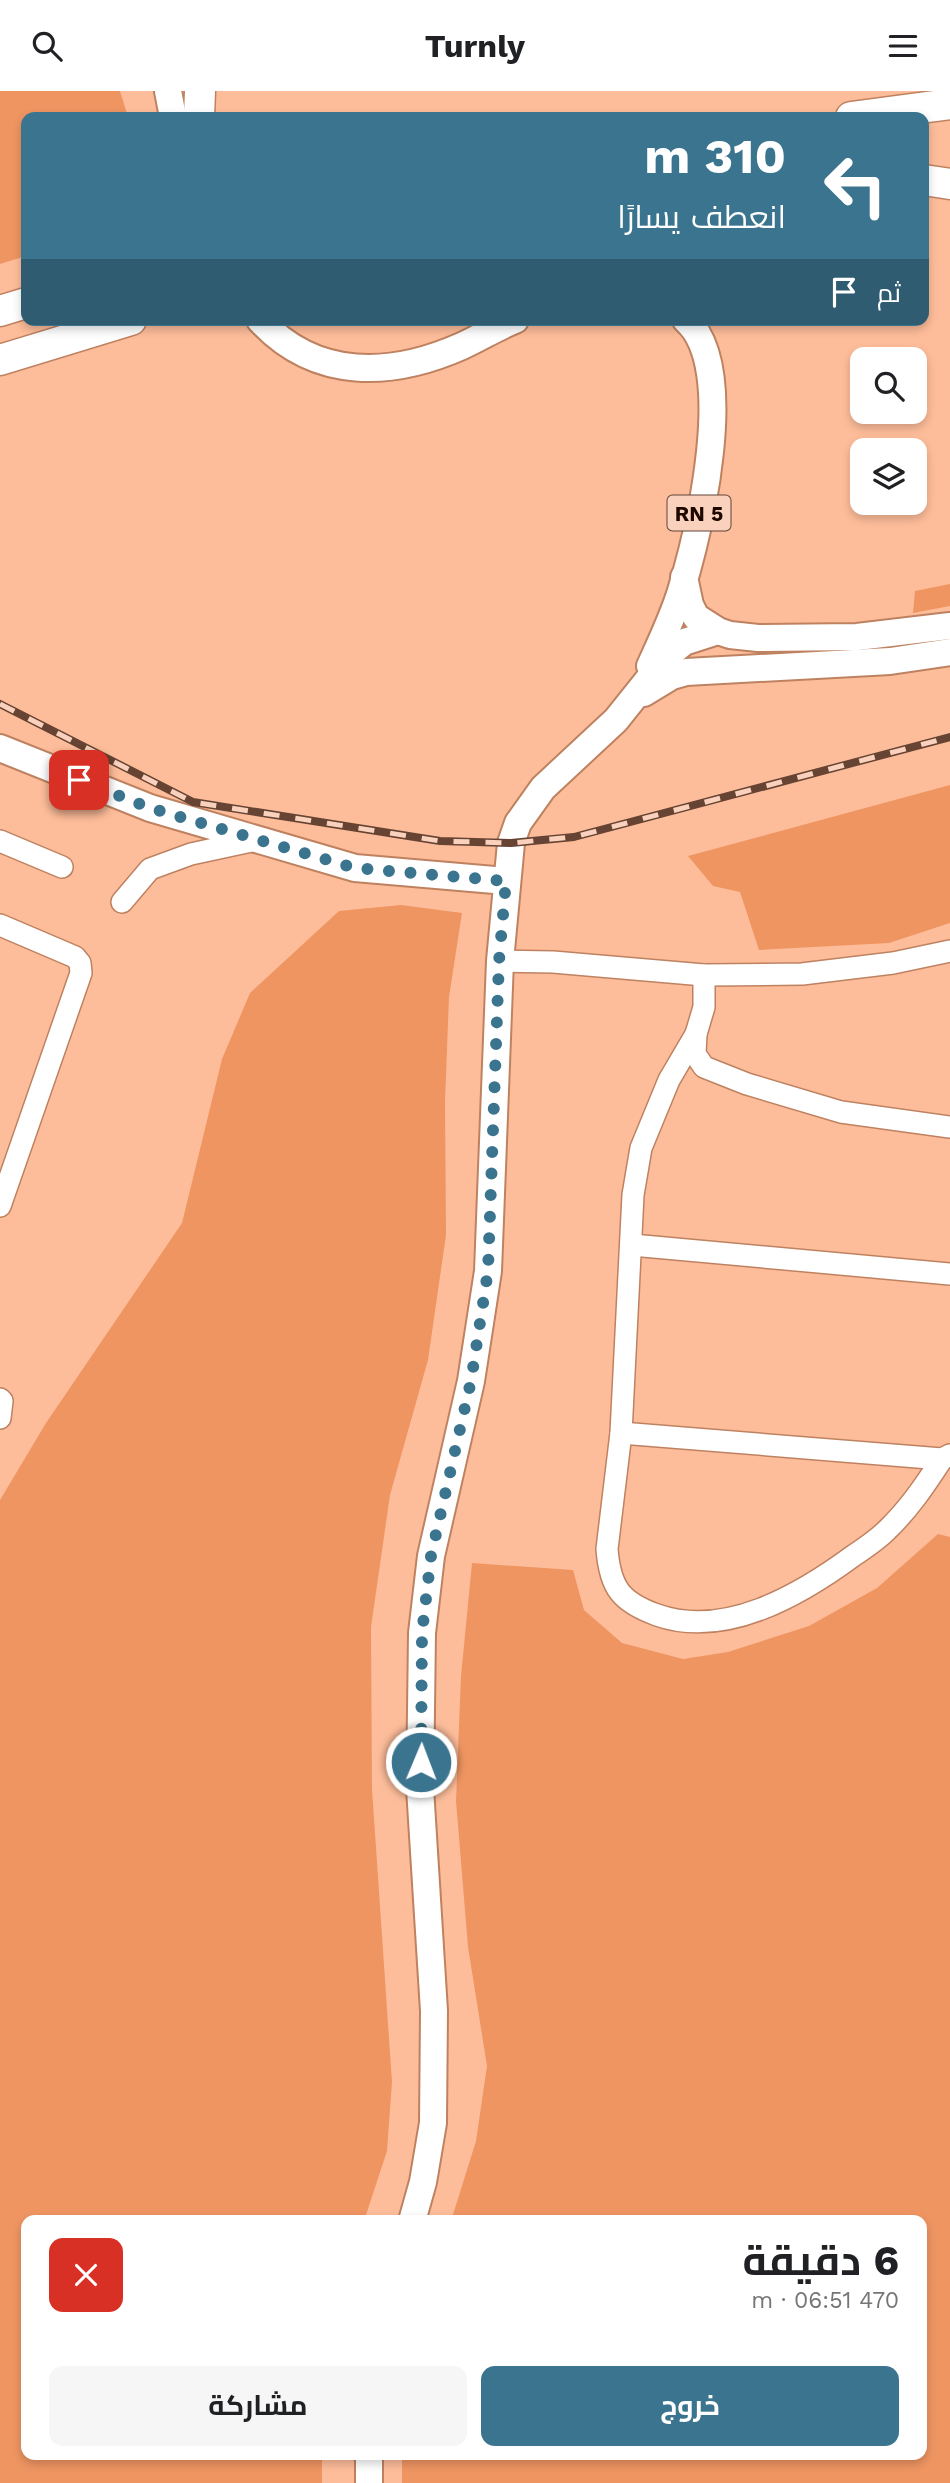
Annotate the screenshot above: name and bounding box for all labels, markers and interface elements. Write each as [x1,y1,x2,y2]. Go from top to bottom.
icon: search [28,27,66,65]
text: Turnly [425,27,525,65]
icon: menu [884,27,922,65]
text: 310 m [644,127,786,185]
icon: left [810,140,901,231]
text: انعطف يسارًا [617,198,786,236]
icon: arrive [825,273,863,311]
text: ثم [877,278,901,308]
map controls [850,347,927,515]
button: search [850,347,927,424]
button: layers [850,438,927,515]
road number: RN 5 [668,495,730,531]
pin [49,750,109,810]
icon: arrive [60,761,98,799]
position arrow [384,1725,458,1799]
text: 6 دقيقة [742,2236,899,2285]
button: close [49,2238,123,2312]
text: 470 m · 06:51 [751,2287,899,2314]
button: مشاركة [49,2366,467,2446]
button: خروج [481,2366,899,2446]

